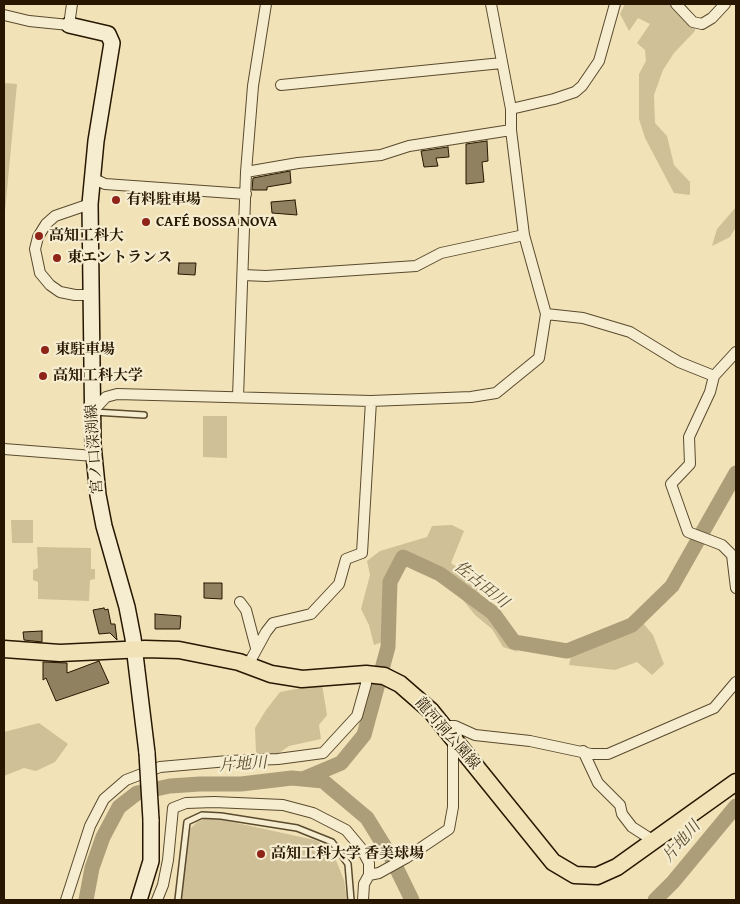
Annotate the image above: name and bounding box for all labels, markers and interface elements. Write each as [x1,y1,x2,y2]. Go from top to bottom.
place label: 有料駐車場 [126,191,201,209]
marker: 有料駐車場 [110,194,122,206]
place label: CAFÉ BOSSA NOVA [156,213,277,231]
marker: CAFÉ BOSSA NOVA [140,216,152,228]
place label: 高知工科大 [49,227,124,245]
marker: 高知工科大 [33,230,45,242]
place label: 東エントランス [67,249,172,267]
marker: 東エントランス [51,252,63,264]
place label: 東駐車場 [55,341,115,359]
marker: 東駐車場 [39,344,51,356]
place label: 高知工科大学 [53,367,143,385]
marker: 高知工科大学 [37,370,49,382]
street label: 宮ノ口深渕線 [83,403,107,495]
water label: 佐古田川 [450,557,512,613]
street label: 龍河洞公園線 [411,694,483,774]
water label: 片地川 [218,754,268,776]
water label: 片地川 [659,818,705,866]
place label: 高知工科大学 香美球場 [271,845,424,863]
marker: 高知工科大学 香美球場 [255,848,267,860]

